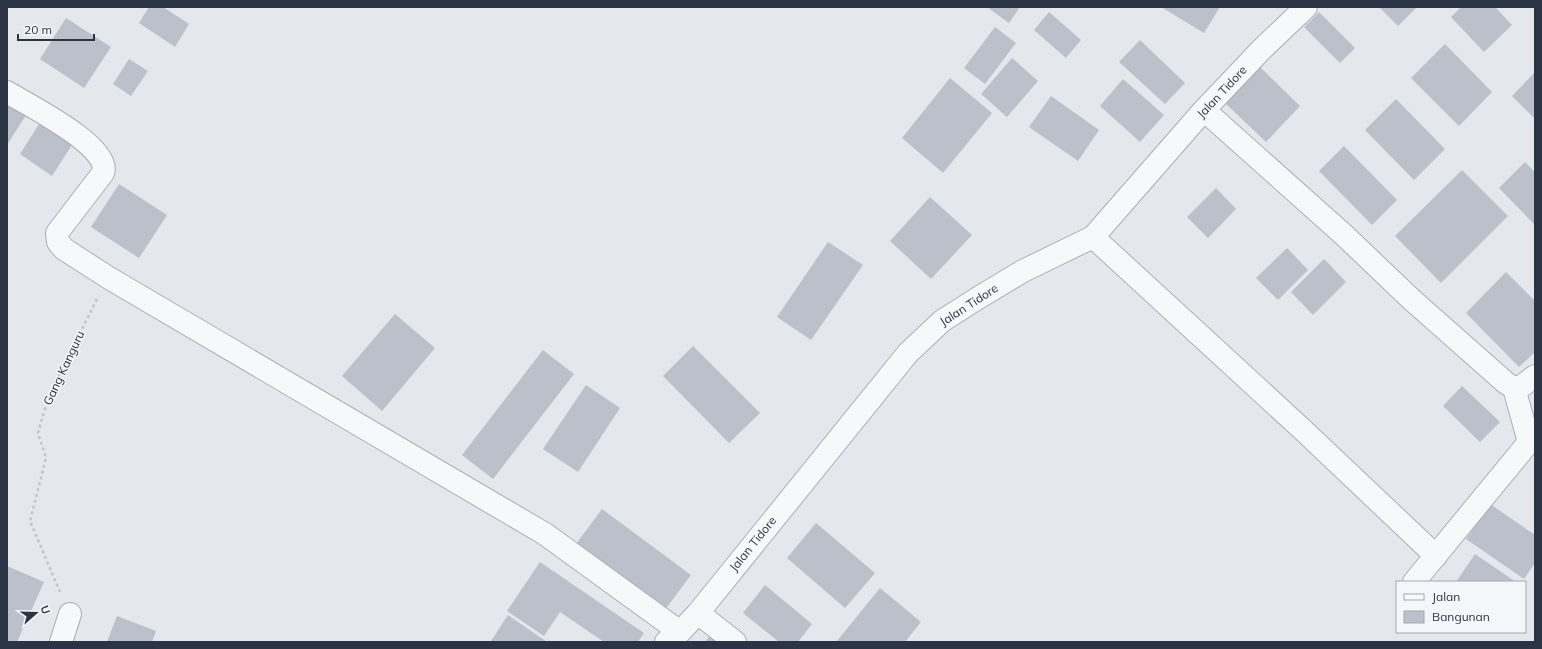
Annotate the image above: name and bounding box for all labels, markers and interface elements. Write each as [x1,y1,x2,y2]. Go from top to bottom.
scale bar [18,16,94,42]
text: 20 m [24,22,52,37]
street label: Jalan Tidore [1194,62,1250,121]
street label: Jalan Tidore [937,280,1001,329]
street label: Gang Kanguru [40,328,87,408]
street label: Jalan Tidore [726,513,779,574]
legend [1396,581,1526,633]
text: Jalan [1432,589,1460,604]
north arrow [16,593,56,633]
text: U [37,603,53,616]
text: Bangunan [1432,609,1490,624]

